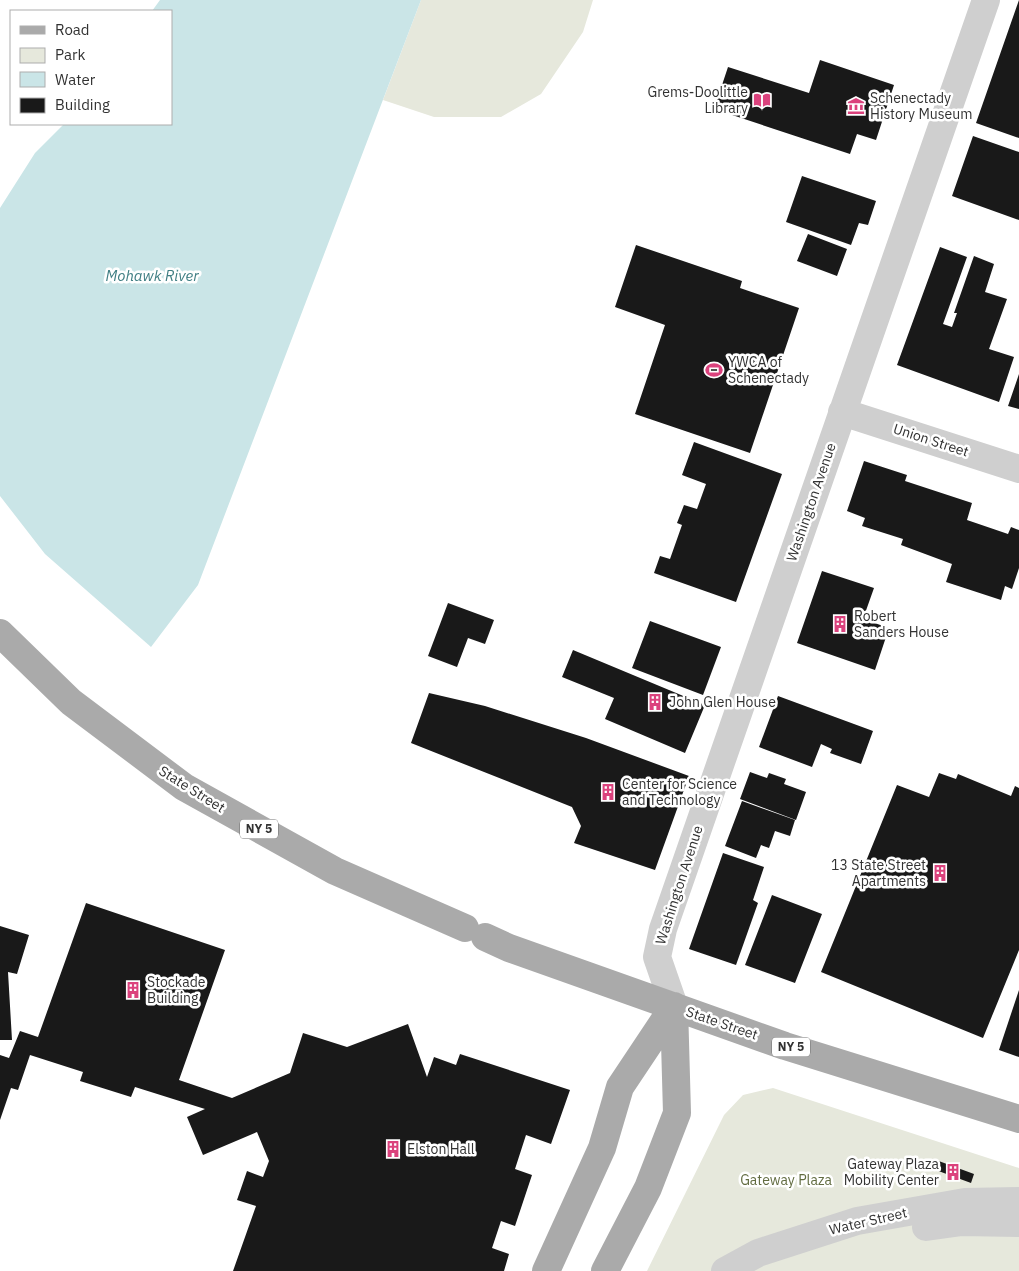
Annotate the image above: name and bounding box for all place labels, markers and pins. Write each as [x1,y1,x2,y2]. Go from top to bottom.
place label: Grems-Doolittle Library [647,83,748,117]
place label: Schenectady History Museum [870,89,972,123]
library icon: Grems-Doolittle Library [752,90,772,110]
museum icon: Schenectady History Museum [846,96,866,116]
place label: YWCA of Schenectady [728,353,809,387]
sports icon: YWCA of Schenectady [704,360,724,380]
place label: Robert Sanders House [854,607,949,641]
building icon: Robert Sanders House [830,614,850,634]
building icon: John Glen House [645,692,665,712]
place label: John Glen House [669,693,776,711]
place label: Center for Science and Technology [622,775,737,809]
building icon: Center for Science and Technology [598,782,618,802]
place label: 13 State Street Apartments [831,856,926,890]
building icon: 13 State Street Apartments [930,863,950,883]
place label: Stockade Building [147,973,206,1007]
building icon: Stockade Building [123,980,143,1000]
building icon: Elston Hall [383,1139,403,1159]
place label: Elston Hall [407,1140,475,1158]
place label: Gateway Plaza Mobility Center [844,1155,940,1189]
building icon: Gateway Plaza Mobility Center [943,1162,963,1182]

